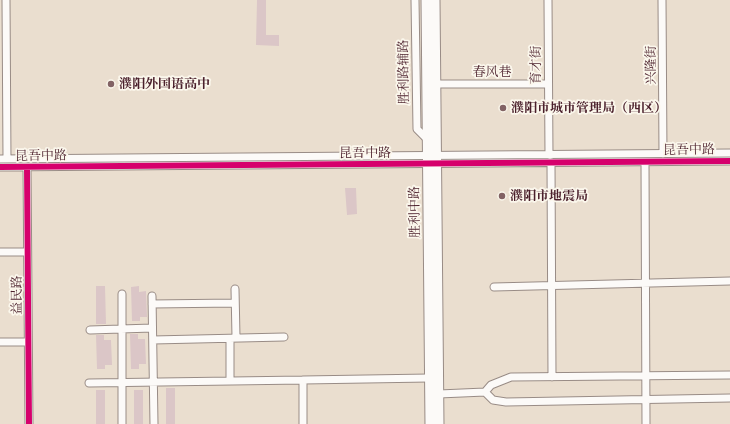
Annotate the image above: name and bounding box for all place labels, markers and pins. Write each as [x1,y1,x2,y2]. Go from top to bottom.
place label: 濮阳外国语高中 [119,76,210,92]
marker: 濮阳外国语高中 [106,79,116,89]
place label: 濮阳市城市管理局（西区） [511,100,667,116]
marker: 濮阳市城市管理局（西区） [498,103,508,113]
place label: 濮阳市地震局 [510,188,588,204]
marker: 濮阳市地震局 [497,191,507,201]

